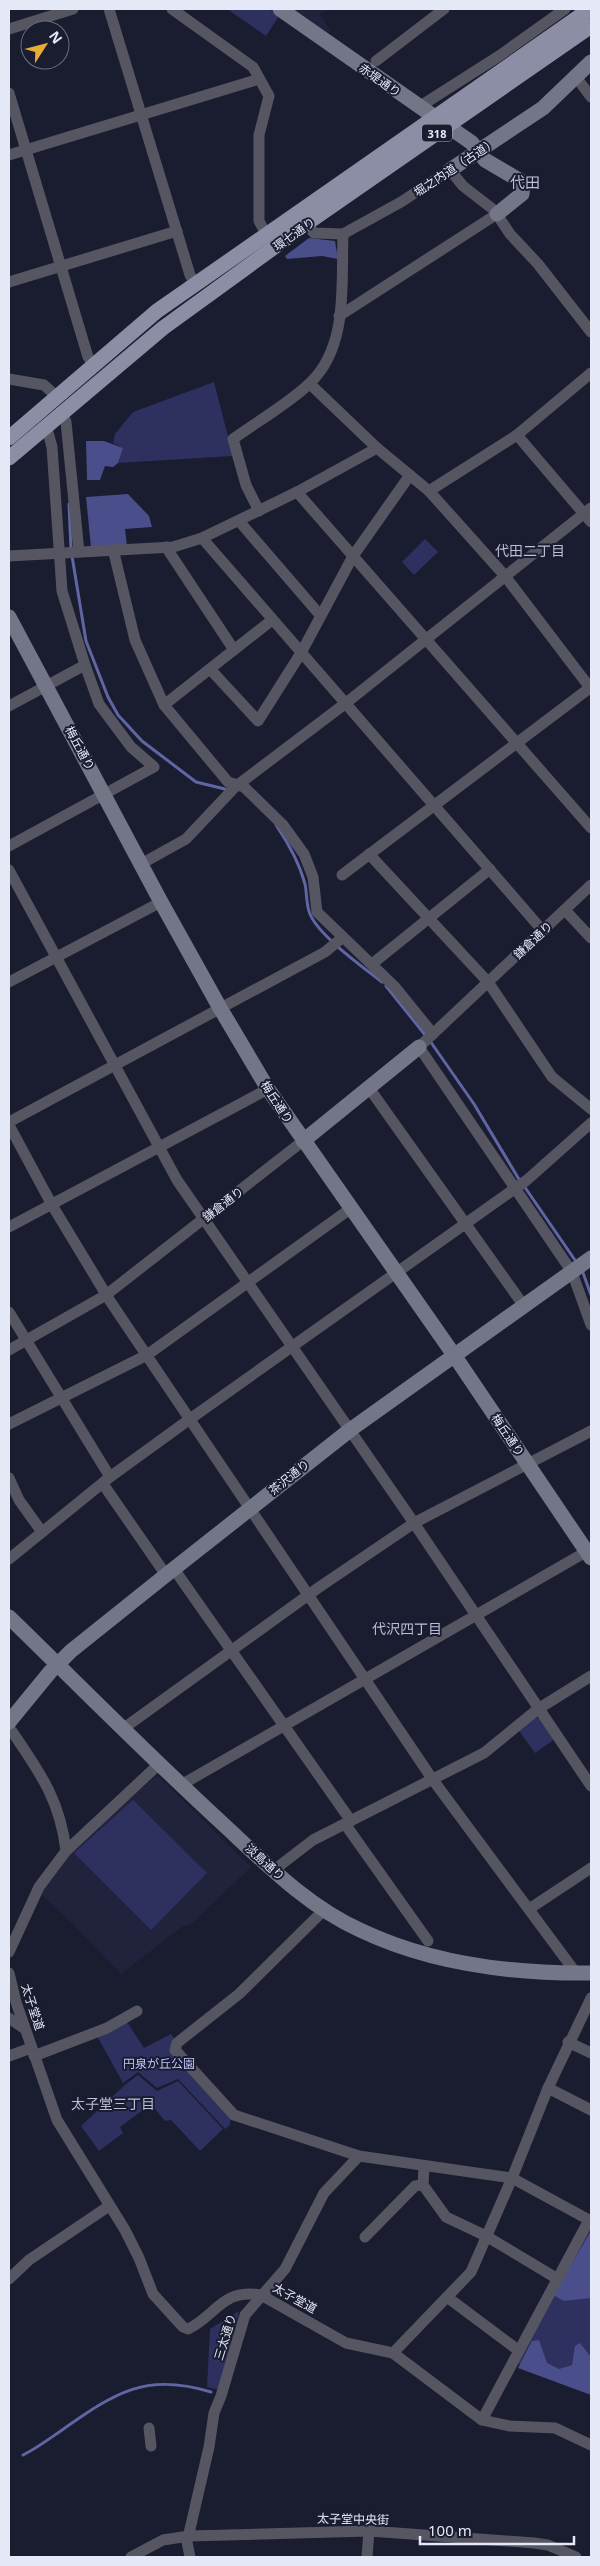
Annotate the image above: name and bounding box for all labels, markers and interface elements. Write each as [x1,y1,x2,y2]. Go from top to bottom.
north arrow [20,20,70,70]
text: N [45,27,67,47]
street label: 赤堤通り [355,59,405,101]
road number: 318 [422,125,452,142]
street label: 堀之内道（古道） [410,134,500,200]
district label: 代田 [510,172,540,192]
street label: 環七通り [269,213,319,255]
district label: 代田二丁目 [495,541,565,560]
street label: 梅丘通り [61,723,99,773]
street label: 鎌倉通り [510,917,556,963]
street label: 梅丘通り [257,1077,297,1127]
street label: 鎌倉通り [199,1183,247,1225]
street label: 梅丘通り [488,1410,528,1460]
street label: 茶沢通り [265,1455,313,1499]
district label: 代沢四丁目 [372,1619,442,1638]
street label: 淡島通り [241,1840,289,1884]
street label: 太子堂道 [17,1982,49,2032]
park label: 円泉が丘公園 [123,2055,195,2072]
district label: 太子堂三丁目 [71,2094,155,2113]
street label: 太子堂道 [270,2279,320,2317]
street label: 三太通り [210,2312,240,2362]
street label: 太子堂中央街 [317,2510,389,2528]
scale bar [420,2514,574,2546]
text: 100 m [428,2520,472,2540]

